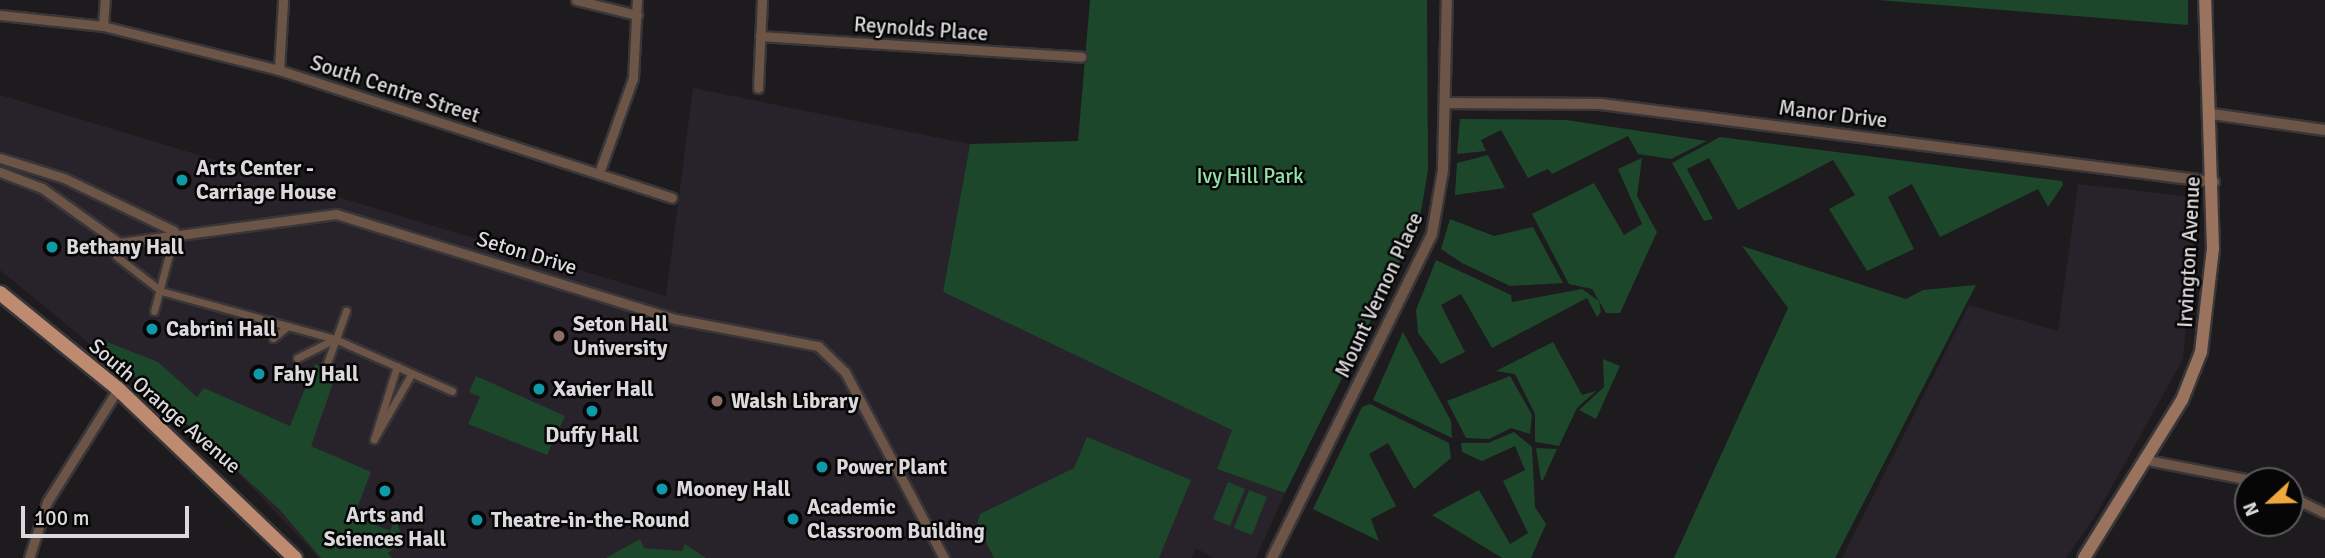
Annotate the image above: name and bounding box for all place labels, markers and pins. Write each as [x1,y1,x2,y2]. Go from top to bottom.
place label: Arts Center - Carriage House [196,155,337,205]
marker: Arts Center - Carriage House [174,172,190,188]
place label: Bethany Hall [66,234,184,260]
marker: Bethany Hall [44,239,60,255]
place label: Seton Hall University [573,311,668,361]
place label: Cabrini Hall [166,316,276,342]
marker: Cabrini Hall [144,321,160,337]
marker: Seton Hall University [551,328,567,344]
place label: Fahy Hall [273,361,359,387]
marker: Fahy Hall [251,366,267,382]
place label: Xavier Hall [553,376,654,402]
marker: Xavier Hall [531,381,547,397]
place label: Walsh Library [731,388,859,414]
marker: Walsh Library [709,393,725,409]
marker: Duffy Hall [584,403,600,419]
place label: Duffy Hall [545,422,639,448]
place label: Power Plant [836,454,947,480]
marker: Power Plant [814,459,830,475]
place label: Mooney Hall [676,476,790,502]
marker: Mooney Hall [654,481,670,497]
marker: Arts and Sciences Hall [377,483,393,499]
place label: Academic Classroom Building [807,494,985,544]
place label: Arts and Sciences Hall [324,502,446,552]
place label: Theatre-in-the-Round [491,507,689,533]
marker: Academic Classroom Building [785,511,801,527]
marker: Theatre-in-the-Round [469,512,485,528]

